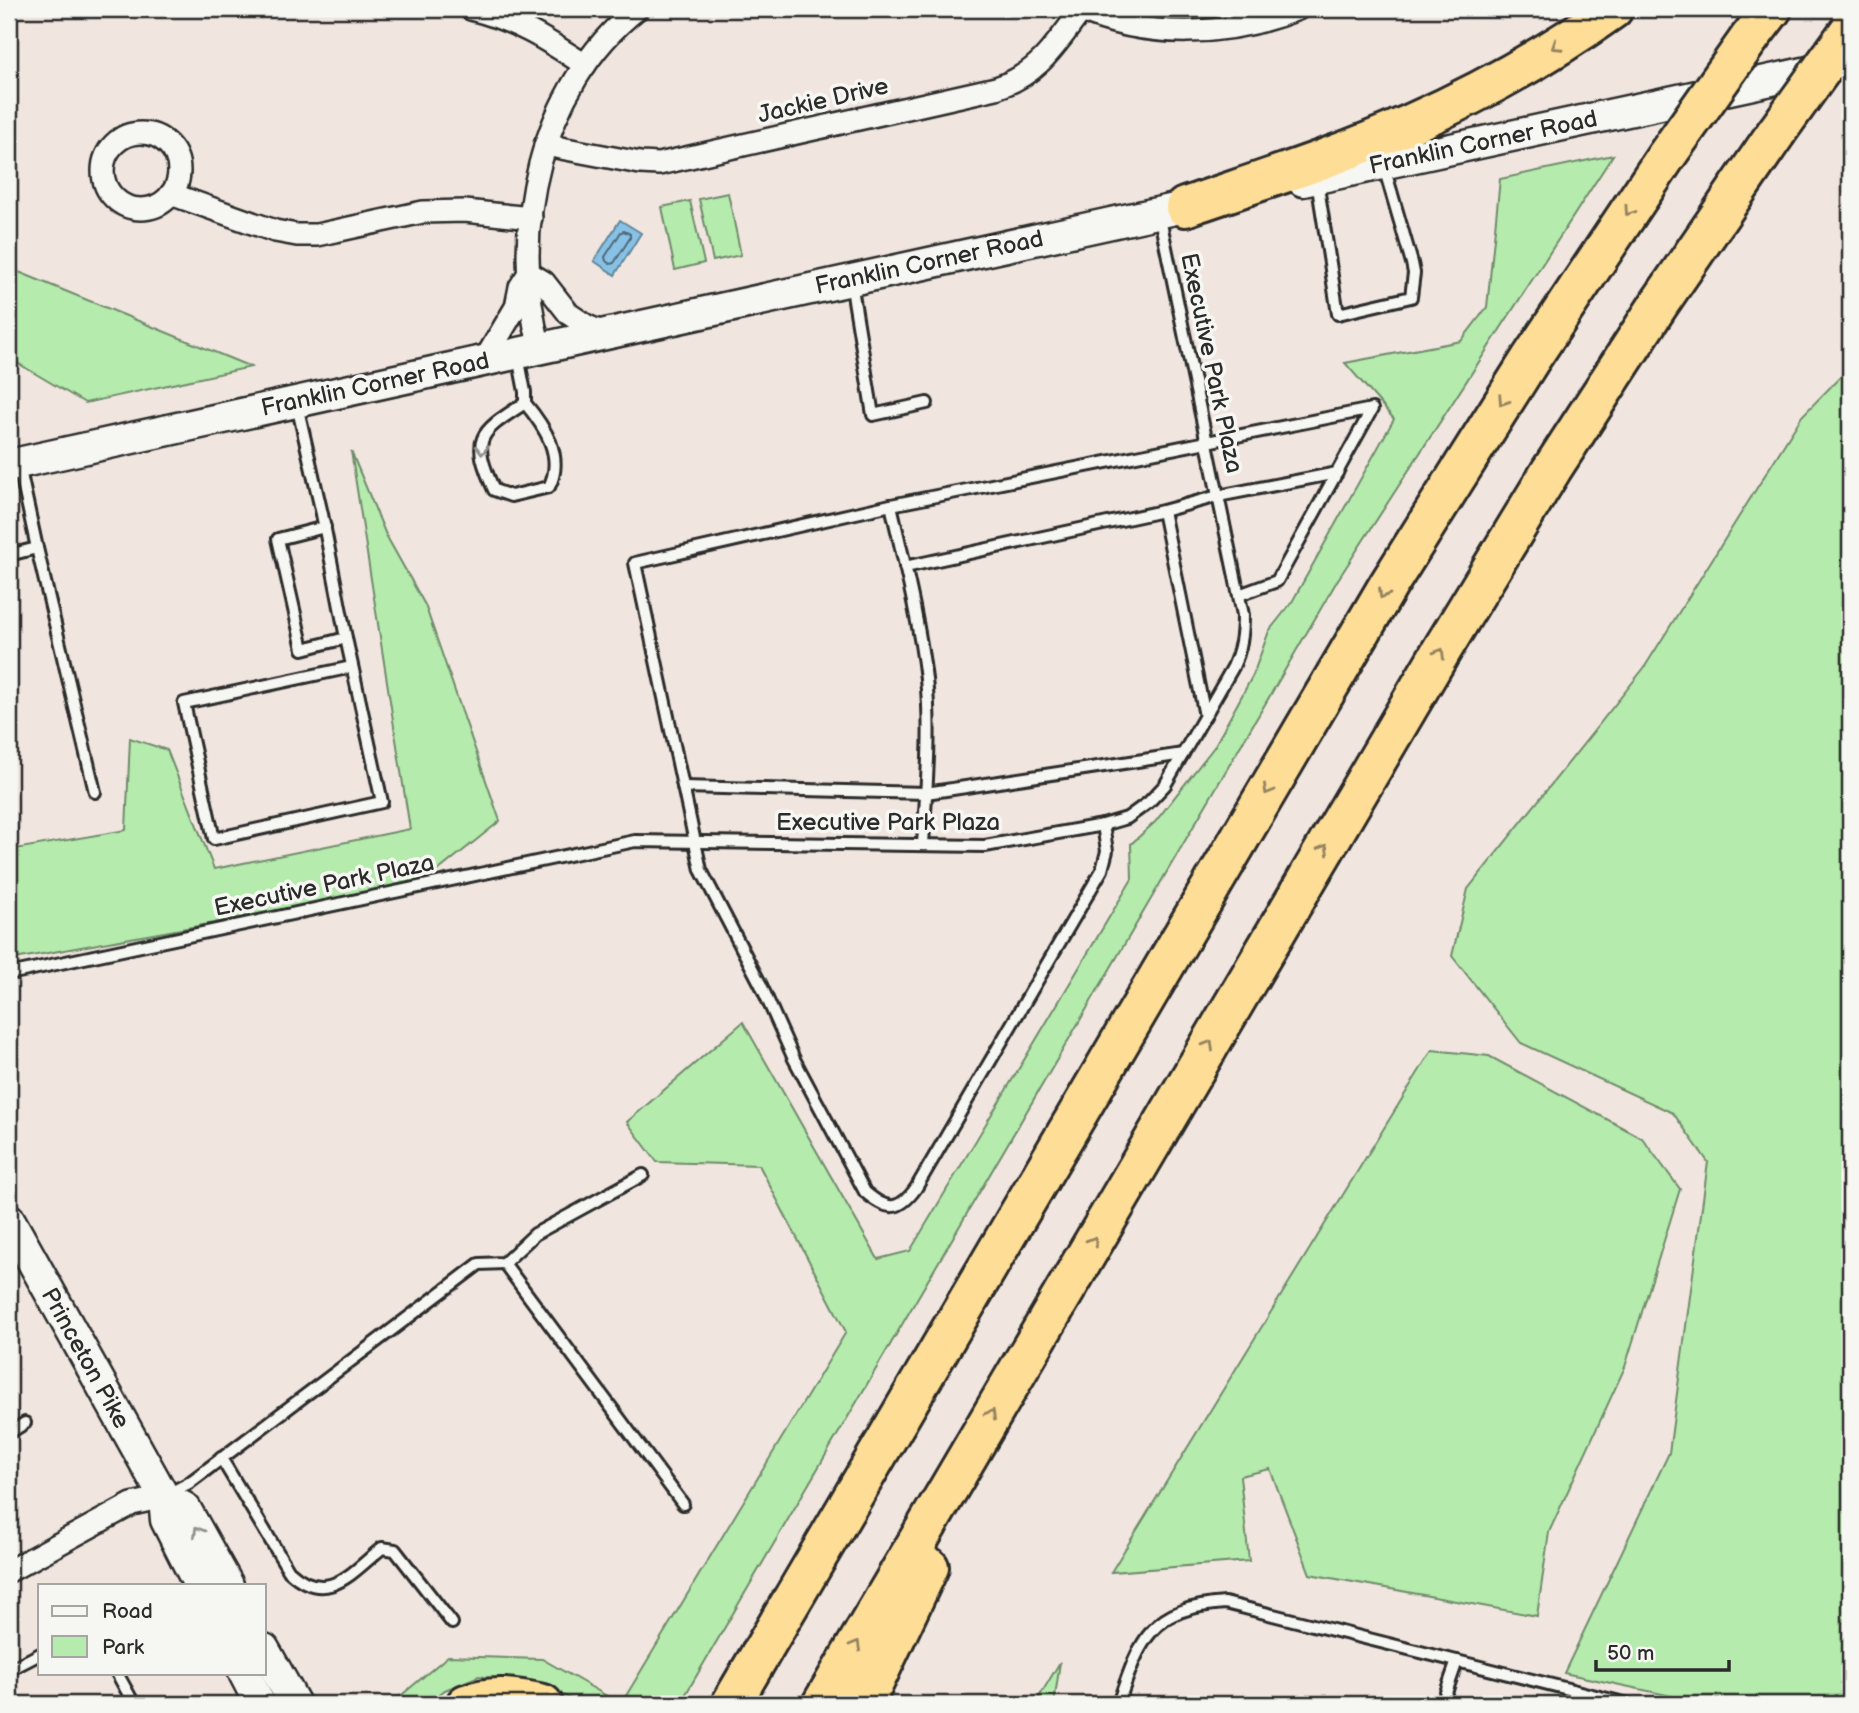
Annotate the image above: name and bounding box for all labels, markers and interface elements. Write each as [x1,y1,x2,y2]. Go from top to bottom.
one-way arrow [1551,38,1564,51]
street label: Jackie Drive [755,71,891,130]
street label: Franklin Corner Road [1366,104,1600,181]
one-way arrow [1624,204,1637,217]
street label: Franklin Corner Road [812,224,1046,301]
street label: Executive Park Plaza [1174,250,1249,476]
street label: Franklin Corner Road [258,346,492,423]
one-way arrow [1499,393,1512,406]
one-way arrow [474,445,489,456]
one-way arrow [1378,587,1391,600]
one-way arrow [1431,647,1444,660]
one-way arrow [1263,783,1276,796]
street label: Executive Park Plaza [776,808,1000,837]
one-way arrow [1316,844,1329,857]
street label: Executive Park Plaza [211,848,437,923]
one-way arrow [1201,1040,1214,1052]
one-way arrow [1085,1235,1098,1248]
street label: Princeton Pike [35,1283,136,1434]
one-way arrow [983,1409,996,1421]
one-way arrow [193,1526,206,1539]
legend [38,1584,266,1674]
text: Road [102,1599,153,1624]
scale bar [1596,1629,1730,1673]
text: Park [102,1635,145,1660]
one-way arrow [848,1640,861,1653]
text: 50 m [1607,1641,1654,1666]

